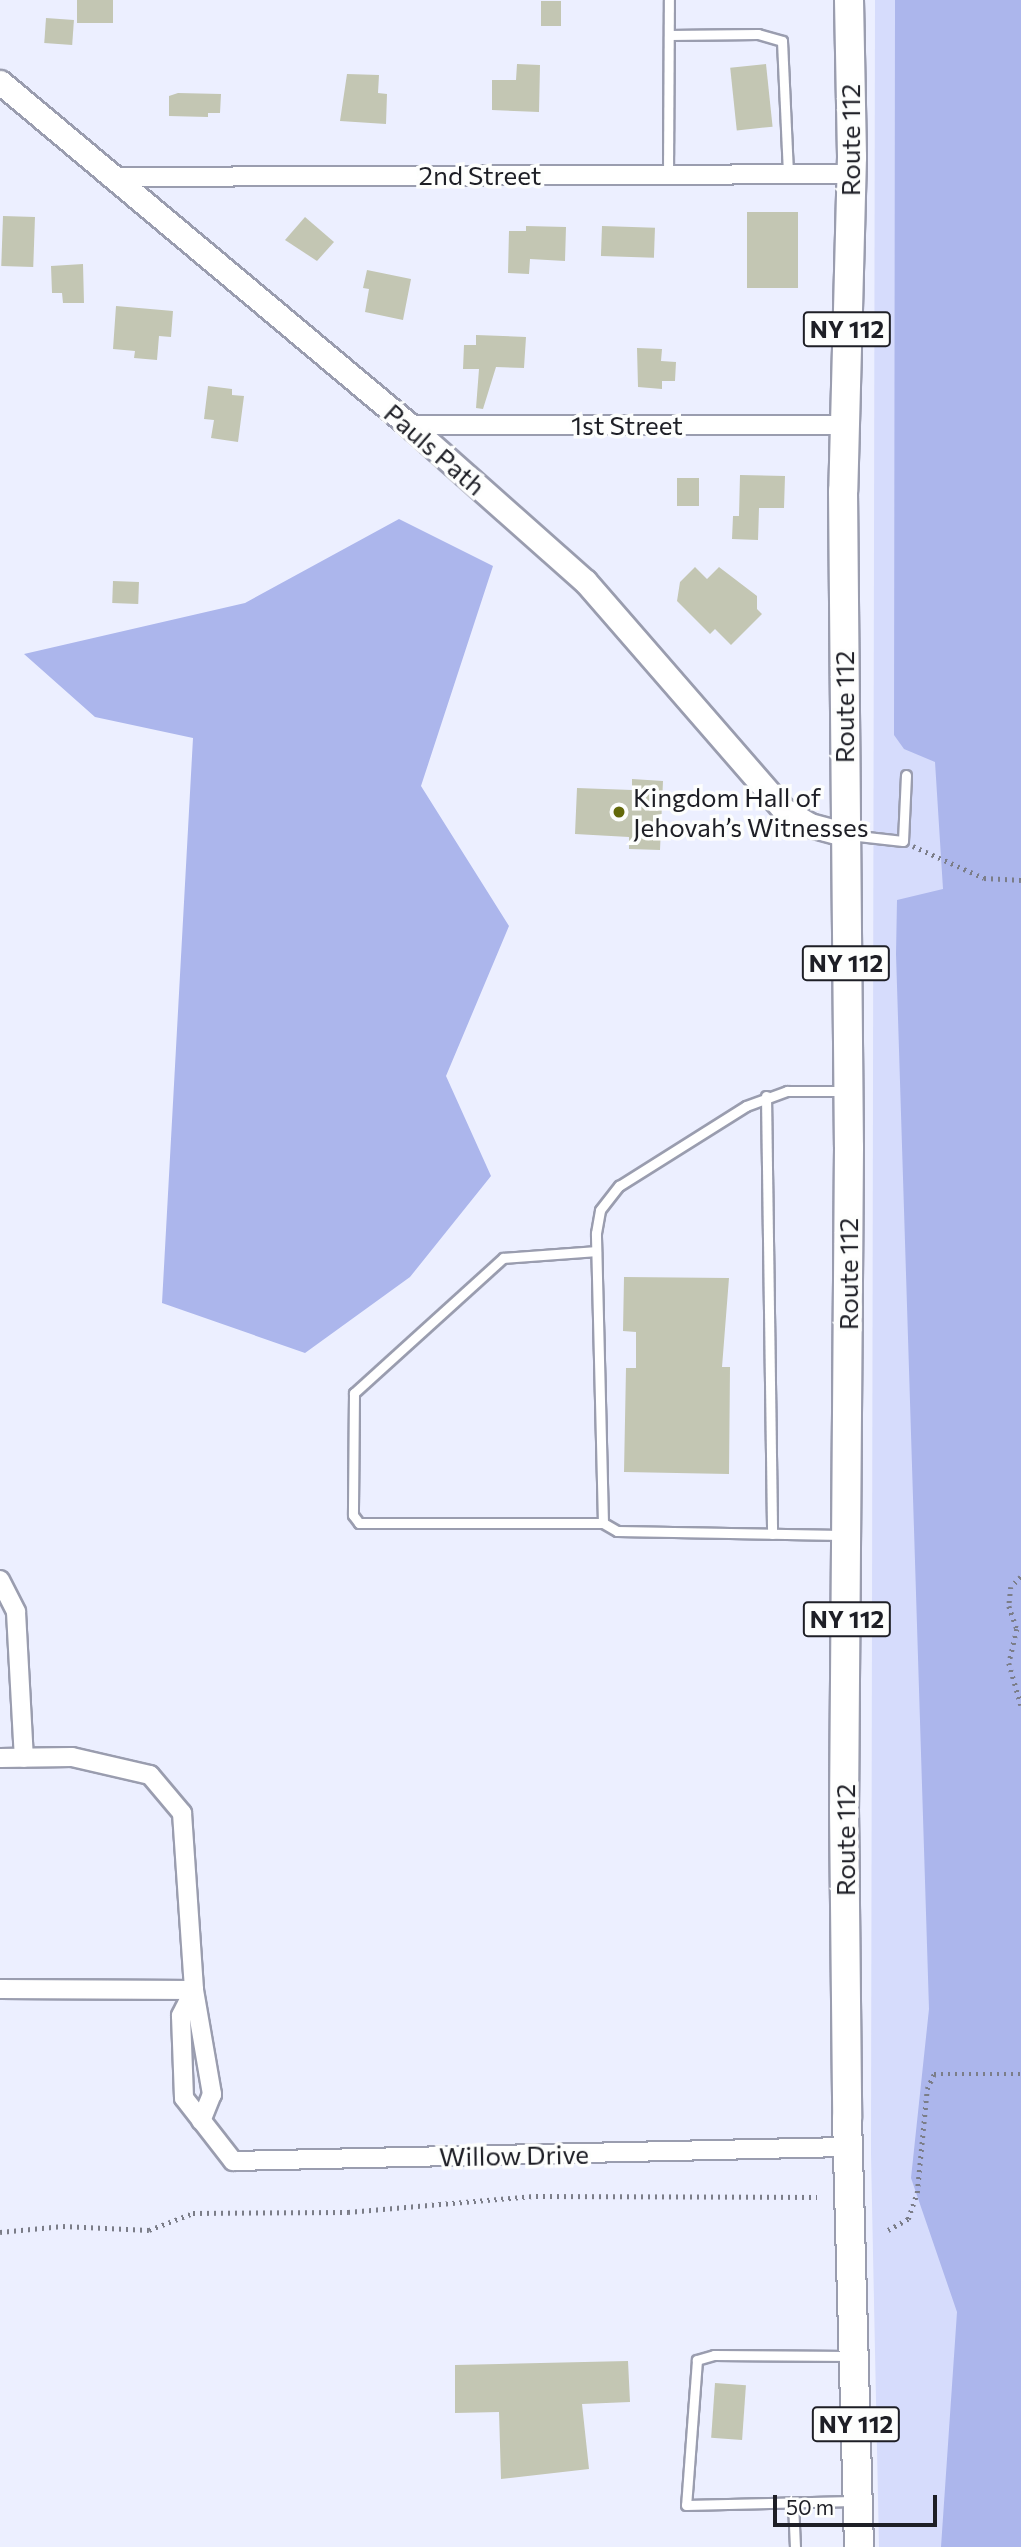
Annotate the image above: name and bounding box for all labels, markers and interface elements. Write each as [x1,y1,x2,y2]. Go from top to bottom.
street label: Route 112 [834,84,866,196]
street label: 2nd Street [419,159,541,191]
road number: NY 112 [802,308,892,350]
street label: Pauls Path [378,397,492,501]
street label: 1st Street [571,409,683,441]
street label: Route 112 [828,651,860,763]
place label: Kingdom Hall of Jehovah’s Witnesses [633,781,869,842]
marker: Kingdom Hall of Jehovah’s Witnesses [611,804,627,820]
road number: NY 112 [800,943,892,984]
street label: Route 112 [832,1218,864,1330]
road number: NY 112 [802,1598,892,1639]
street label: Route 112 [829,1784,861,1896]
street label: Willow Drive [439,2138,589,2172]
road number: NY 112 [810,2404,902,2444]
scale bar [776,2480,940,2524]
text: 50 m [786,2494,834,2519]

